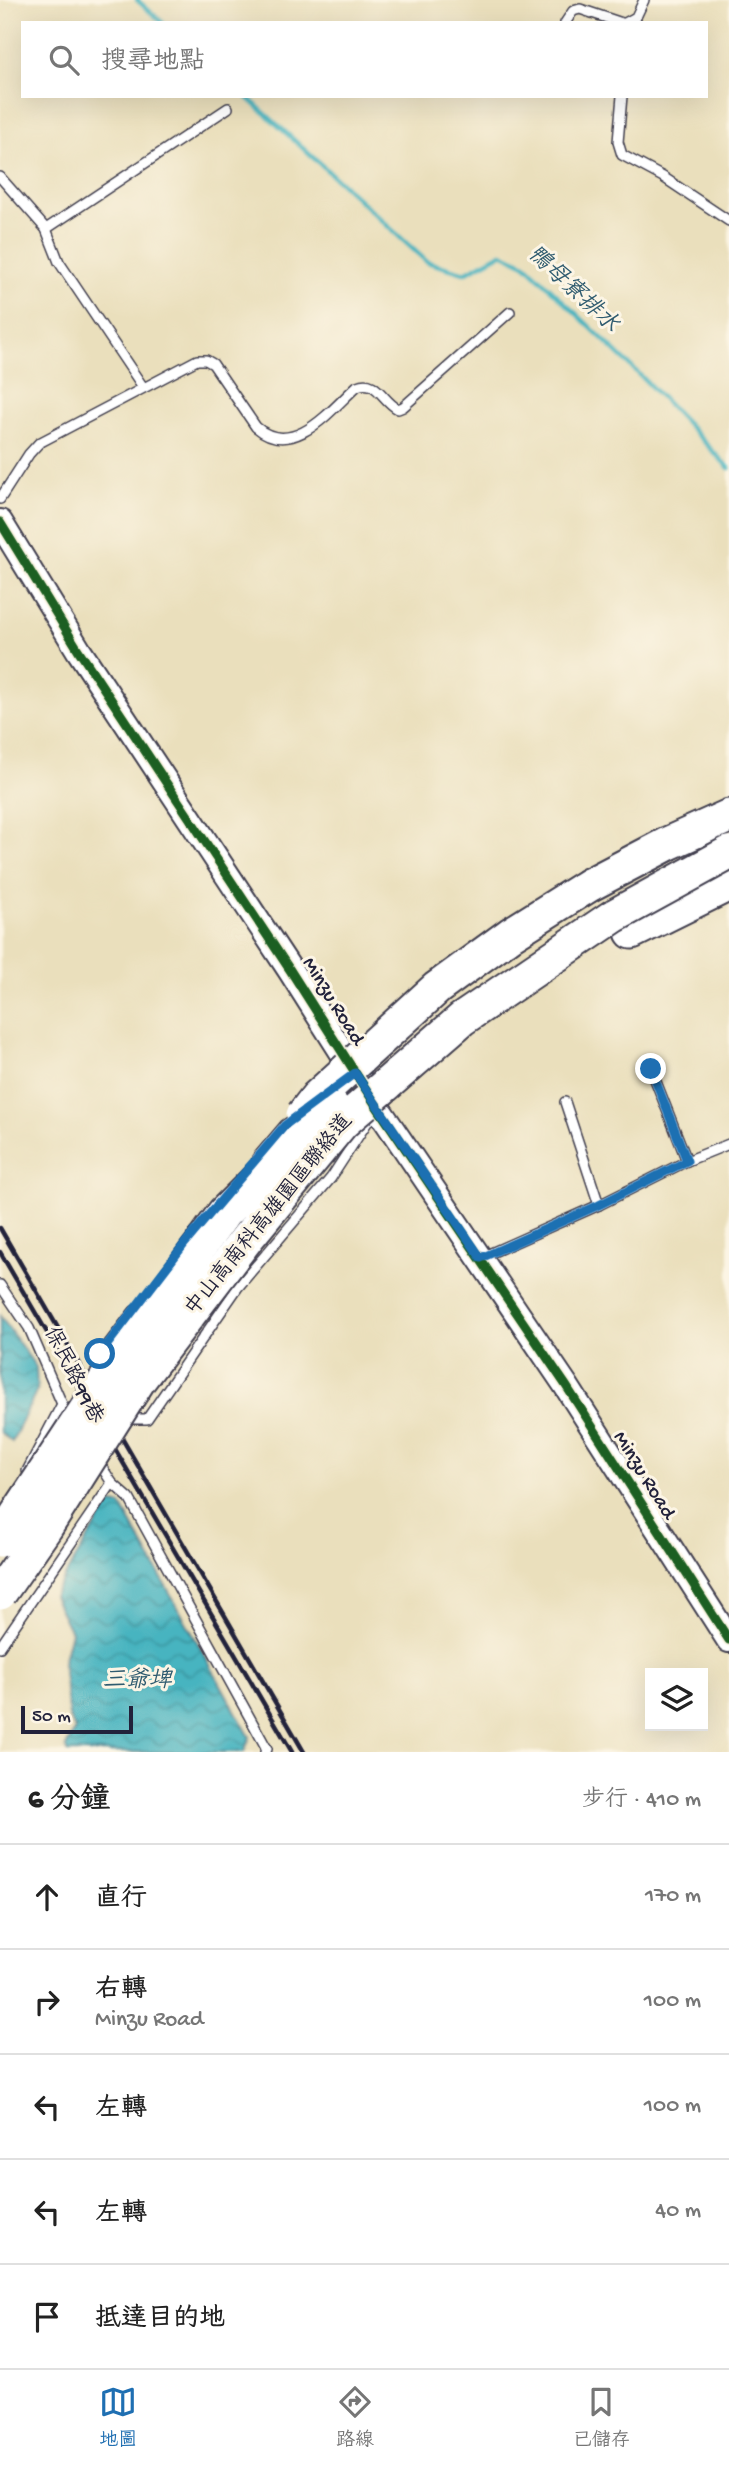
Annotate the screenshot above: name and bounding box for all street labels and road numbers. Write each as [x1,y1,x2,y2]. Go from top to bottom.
street label: Minzu Road [295,953,370,1052]
street label: 中山高南科高雄園區聯絡道 [179,1109,359,1322]
street label: 保民路99巷 [37,1323,109,1428]
street label: Minzu Road [606,1427,681,1526]

